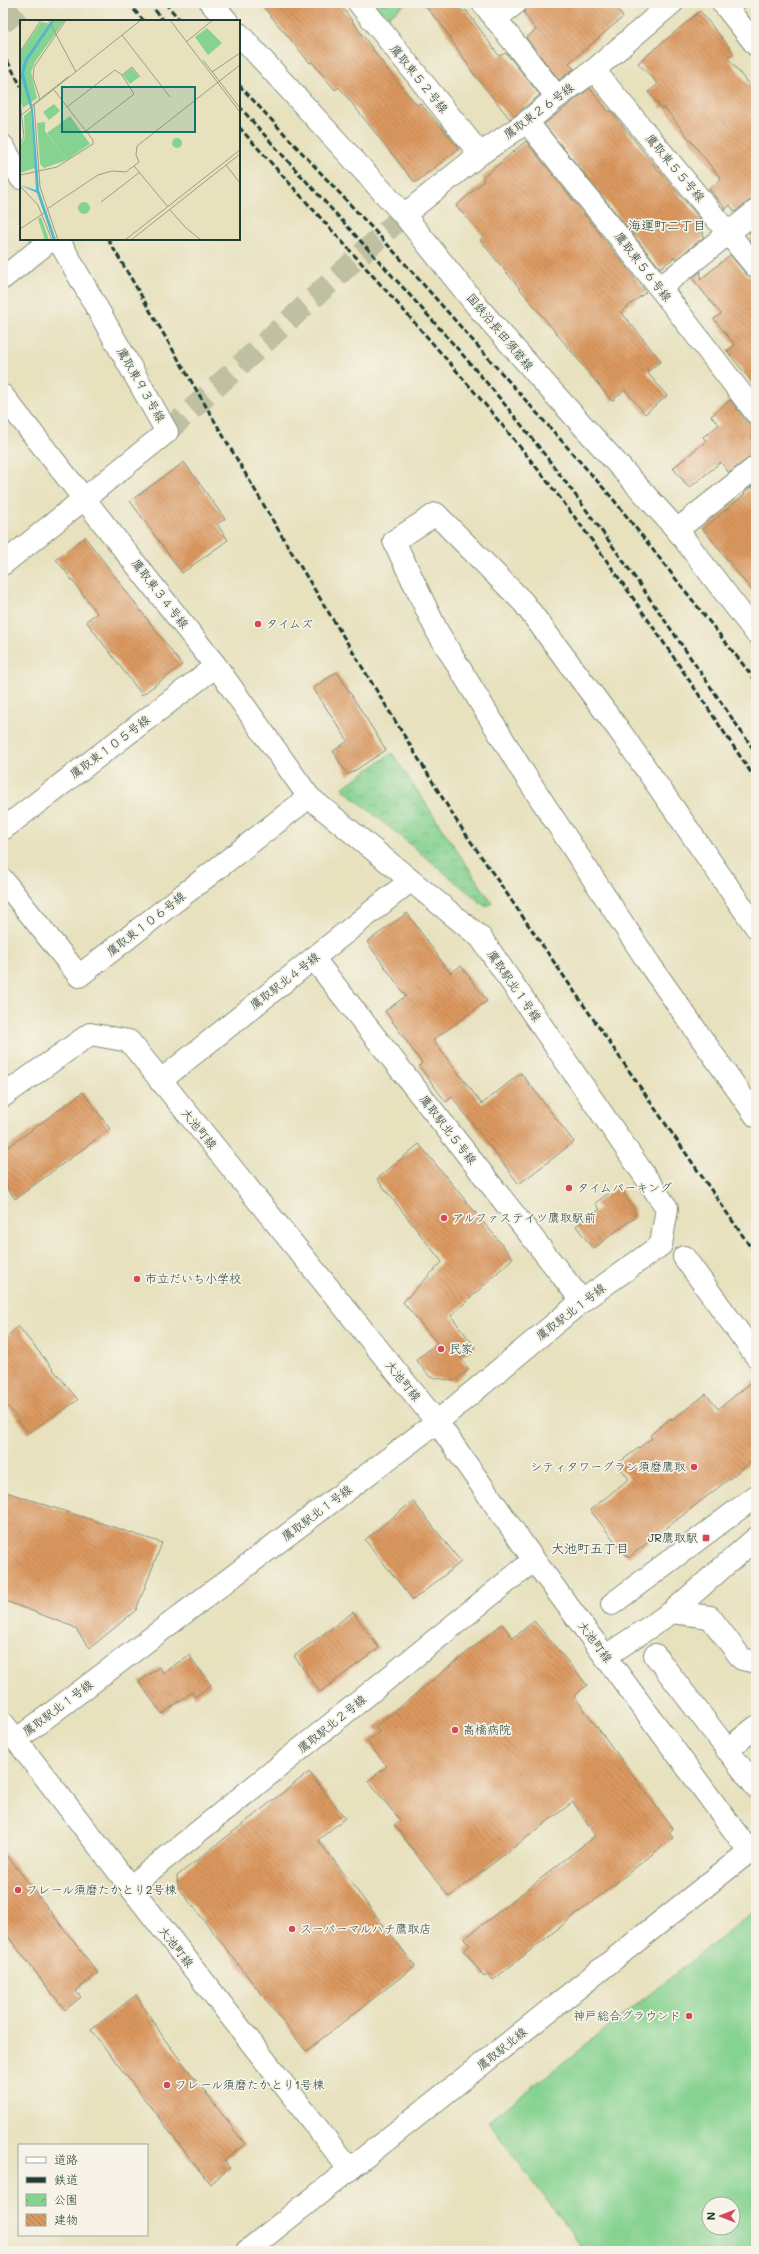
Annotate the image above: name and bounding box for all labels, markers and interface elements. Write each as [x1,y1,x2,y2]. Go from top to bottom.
inset map [20,20,240,240]
street label: 鷹取東５２号線 [387,41,452,116]
street label: 鷹取東２６号線 [500,79,577,142]
street label: 鷹取東５５号線 [643,130,709,205]
district label: 海運町二丁目 [628,216,706,233]
street label: 鷹取東５６号線 [612,228,676,304]
street label: 国鉄沿長田須磨線 [464,289,538,373]
street label: 鷹取東９３号線 [114,344,170,425]
street label: 鷹取東３４号線 [129,555,193,631]
place label: タイムズ [266,615,313,631]
marker: タイムズ [253,619,263,629]
street label: 鷹取東１０５号線 [66,711,153,781]
street label: 鷹取東１０６号線 [103,887,188,959]
street label: 鷹取駅北１号線 [484,946,545,1024]
street label: 鷹取駅北４号線 [246,948,322,1012]
street label: 鷹取駅北５号線 [417,1091,481,1167]
street label: 大池町線 [178,1105,221,1152]
place label: タイムパーキング [577,1179,672,1195]
marker: タイムパーキング [564,1183,574,1193]
place label: アルファステイツ鷹取駅前 [452,1209,596,1225]
marker: アルファステイツ鷹取駅前 [439,1213,449,1223]
place label: 市立だいち小学校 [145,1270,241,1286]
marker: 市立だいち小学校 [132,1274,142,1284]
street label: 鷹取駅北１号線 [532,1279,608,1343]
place label: 民家 [449,1340,473,1356]
marker: 民家 [436,1344,446,1354]
street label: 大池町線 [382,1357,425,1404]
place label: シティタワーグラン須磨鷹取 [530,1458,686,1474]
marker: シティタワーグラン須磨鷹取 [689,1462,699,1472]
street label: 鷹取駅北１号線 [278,1481,355,1544]
place label: JR鷹取駅 [648,1529,698,1545]
marker: JR鷹取駅 [701,1533,711,1543]
district label: 大池町五丁目 [551,1539,629,1556]
street label: 大池町線 [575,1617,617,1665]
street label: 鷹取駅北１号線 [19,1676,96,1739]
street label: 鷹取駅北２号線 [294,1691,369,1756]
place label: 高橋病院 [463,1721,511,1737]
marker: 高橋病院 [450,1725,460,1735]
place label: フレール須磨たかとり2号棟 [26,1881,176,1897]
marker: フレール須磨たかとり2号棟 [13,1885,23,1895]
place label: スーパーマルハチ鷹取店 [300,1920,432,1936]
street label: 大池町線 [156,1923,198,1970]
marker: スーパーマルハチ鷹取店 [287,1924,297,1934]
place label: 神戸総合グラウンド [573,2007,681,2023]
marker: 神戸総合グラウンド [684,2011,694,2021]
street label: 鷹取駅北線 [473,2023,530,2073]
place label: フレール須磨たかとり1号棟 [175,2076,324,2092]
marker: フレール須磨たかとり1号棟 [162,2080,172,2090]
legend [18,2144,148,2236]
text: 道路 [54,2151,78,2167]
text: 鉄道 [54,2171,78,2187]
text: 公園 [54,2191,78,2207]
north arrow [701,2196,741,2236]
text: 建物 [54,2211,78,2227]
text: N [703,2212,718,2220]

